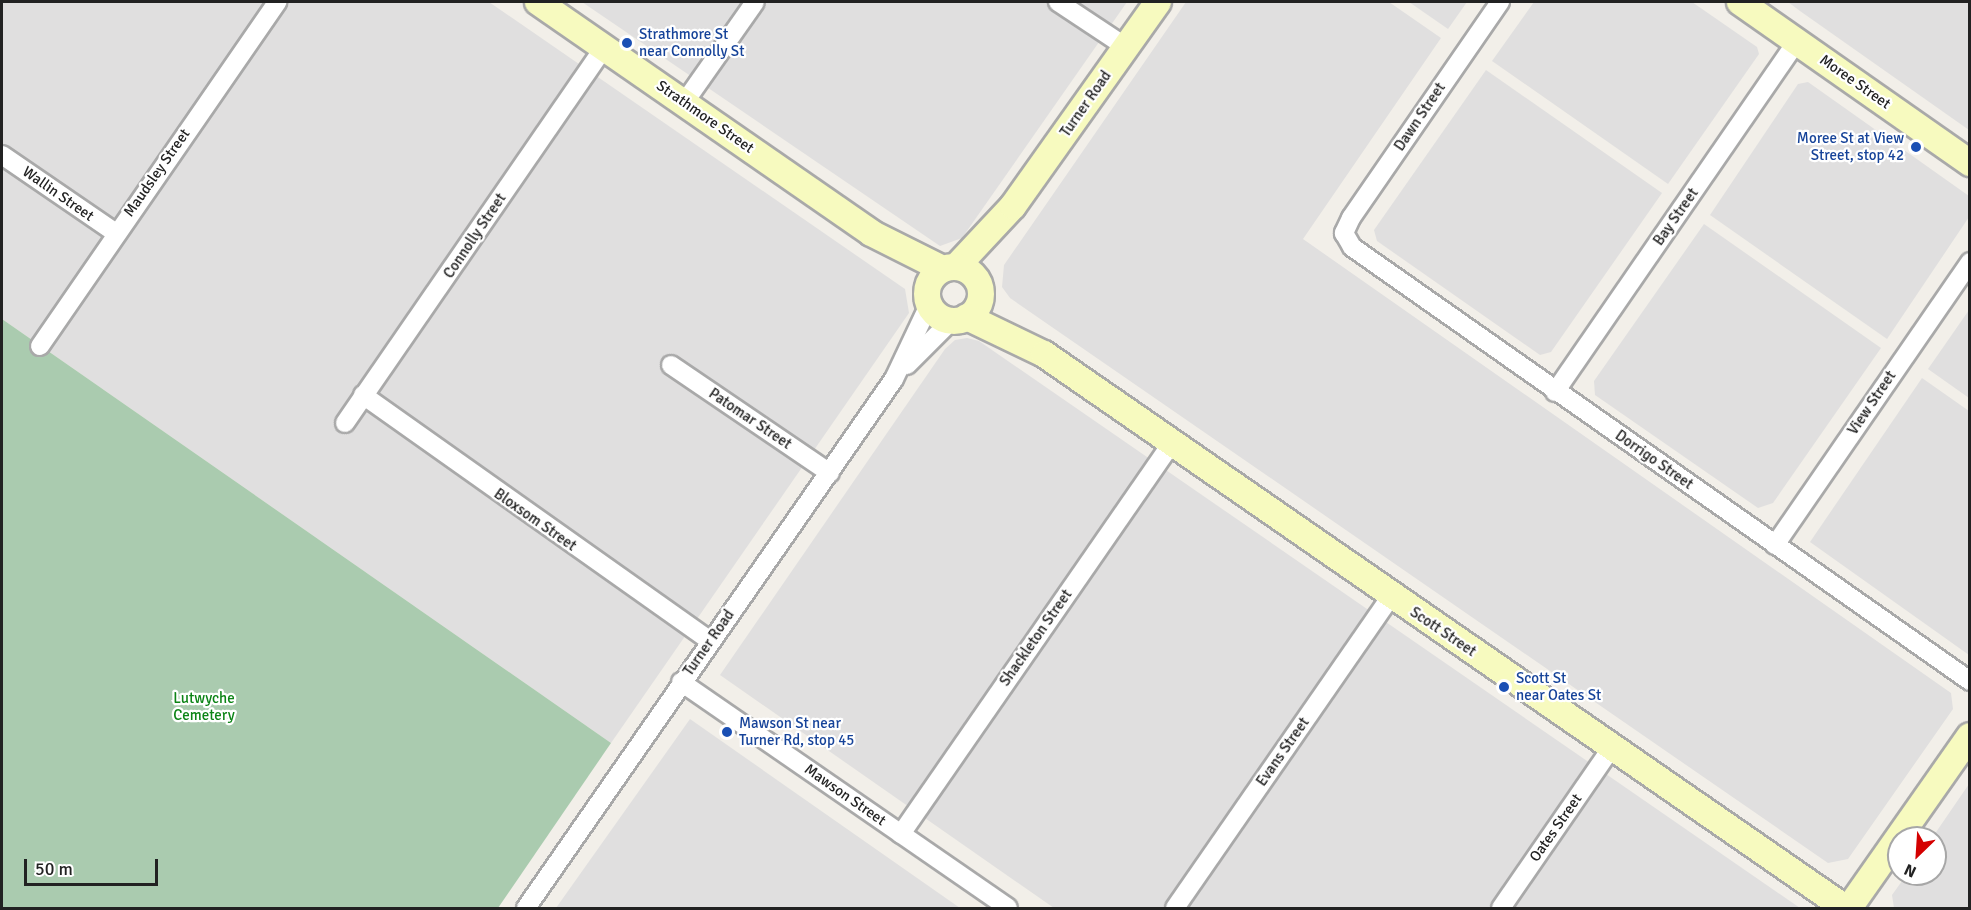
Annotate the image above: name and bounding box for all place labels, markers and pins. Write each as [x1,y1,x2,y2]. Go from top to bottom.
place label: Strathmore St near Connolly St [639,25,744,60]
marker: Strathmore St near Connolly St [620,36,634,50]
place label: Moree St at View Street, stop 42 [1797,129,1904,164]
marker: Moree St at View Street, stop 42 [1909,140,1923,154]
place label: Scott St near Oates St [1516,669,1601,704]
marker: Scott St near Oates St [1497,680,1511,694]
place label: Mawson St near Turner Rd, stop 45 [739,714,854,749]
marker: Mawson St near Turner Rd, stop 45 [720,725,734,739]

